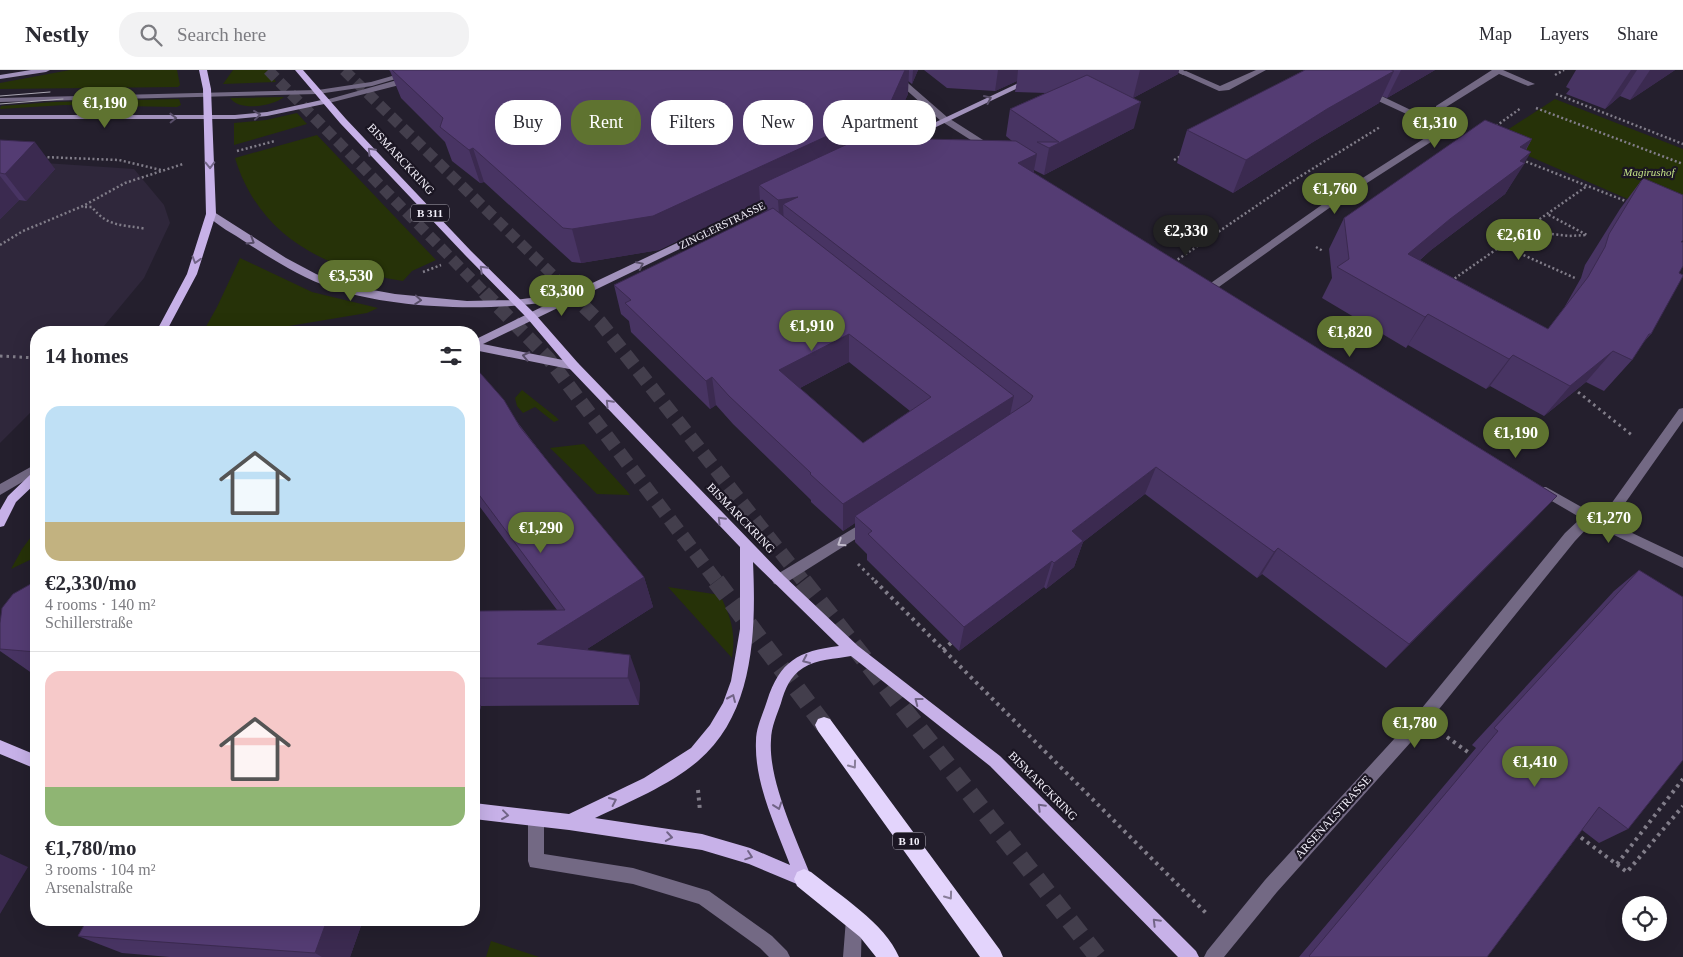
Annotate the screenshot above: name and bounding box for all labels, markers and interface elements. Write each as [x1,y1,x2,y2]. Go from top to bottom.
search box [119,12,469,57]
text: Nestly [25,21,89,47]
icon: search [137,21,165,49]
text: Search here [177,24,266,45]
text: Map [1479,24,1512,44]
text: Layers [1540,24,1589,44]
text: Share [1617,24,1658,44]
pin: €1,190 [64,87,146,129]
text: €1,190 [83,94,127,111]
one-way arrow [983,95,992,105]
chip: Buy [495,100,561,145]
chip: Rent [571,100,641,145]
chip: Filters [651,100,733,145]
chip: New [743,100,813,145]
chip: Apartment [823,100,936,145]
pin: €1,310 [1394,106,1476,149]
one-way arrow [253,110,261,121]
one-way arrow [170,113,178,123]
text: €1,310 [1413,114,1457,131]
street label: BISMARCKRING [365,121,438,198]
one-way arrow [368,148,377,157]
one-way arrow [204,162,215,170]
park label: Magirushof [1622,166,1677,178]
pin: €1,760 [1294,172,1376,215]
text: €1,760 [1313,180,1357,197]
street label: ZINGLERSTRASSE [677,199,767,251]
road number: B 311 [411,204,449,222]
pin: €2,330 [1145,214,1227,257]
pin: €2,610 [1478,218,1560,261]
text: €2,330 [1164,222,1208,239]
text: €2,610 [1497,226,1541,243]
one-way arrow [245,235,254,245]
one-way arrow [192,256,202,264]
pin: €3,530 [310,260,392,302]
one-way arrow [635,261,644,271]
one-way arrow [480,266,489,275]
text: €3,530 [329,267,373,284]
pin: €3,300 [521,274,603,317]
text: €3,300 [540,282,584,299]
one-way arrow [415,294,423,305]
pin: €1,910 [771,310,853,352]
pin: €1,820 [1309,316,1391,358]
text: €1,910 [790,317,834,334]
text: €1,820 [1328,323,1372,340]
icon: filters [437,342,465,370]
text: 14 homes [45,344,128,368]
one-way arrow [522,351,531,362]
one-way arrow [606,399,615,408]
pin: €1,190 [1475,416,1557,459]
text: €1,190 [1494,424,1538,441]
icon: home [210,438,300,528]
street label: BISMARCKRING [704,480,778,556]
pin: €1,270 [1568,502,1650,544]
text: €1,270 [1587,509,1631,526]
pin: €1,290 [500,512,582,554]
one-way arrow [718,517,727,526]
text: €1,290 [519,519,563,536]
one-way arrow [837,536,846,546]
text: €2,330/mo [45,571,137,595]
text: 4 rooms · 140 m² [45,596,156,613]
text: Schillerstraße [45,614,133,631]
one-way arrow [802,653,811,663]
one-way arrow [725,694,736,703]
one-way arrow [915,698,924,707]
icon: home [210,704,300,794]
pin: €1,780 [1374,706,1456,749]
text: €1,780 [1393,714,1437,731]
pin: €1,410 [1494,746,1576,788]
street label: BISMARCKRING [1006,749,1081,824]
text: €1,410 [1513,753,1557,770]
one-way arrow [847,759,856,769]
street label: ARSENALSTRASSE [1292,773,1374,861]
one-way arrow [608,797,617,808]
one-way arrow [772,801,782,810]
one-way arrow [1038,804,1047,813]
one-way arrow [501,809,509,820]
one-way arrow [665,832,674,842]
road number: B 10 [893,832,925,849]
text: €1,780/mo [45,836,137,860]
one-way arrow [744,850,752,860]
text: 3 rooms · 104 m² [45,861,156,878]
text: Arsenalstraße [45,879,133,896]
one-way arrow [943,890,952,900]
map controls [1622,896,1667,941]
button: locate [1622,896,1667,941]
one-way arrow [1153,919,1162,928]

